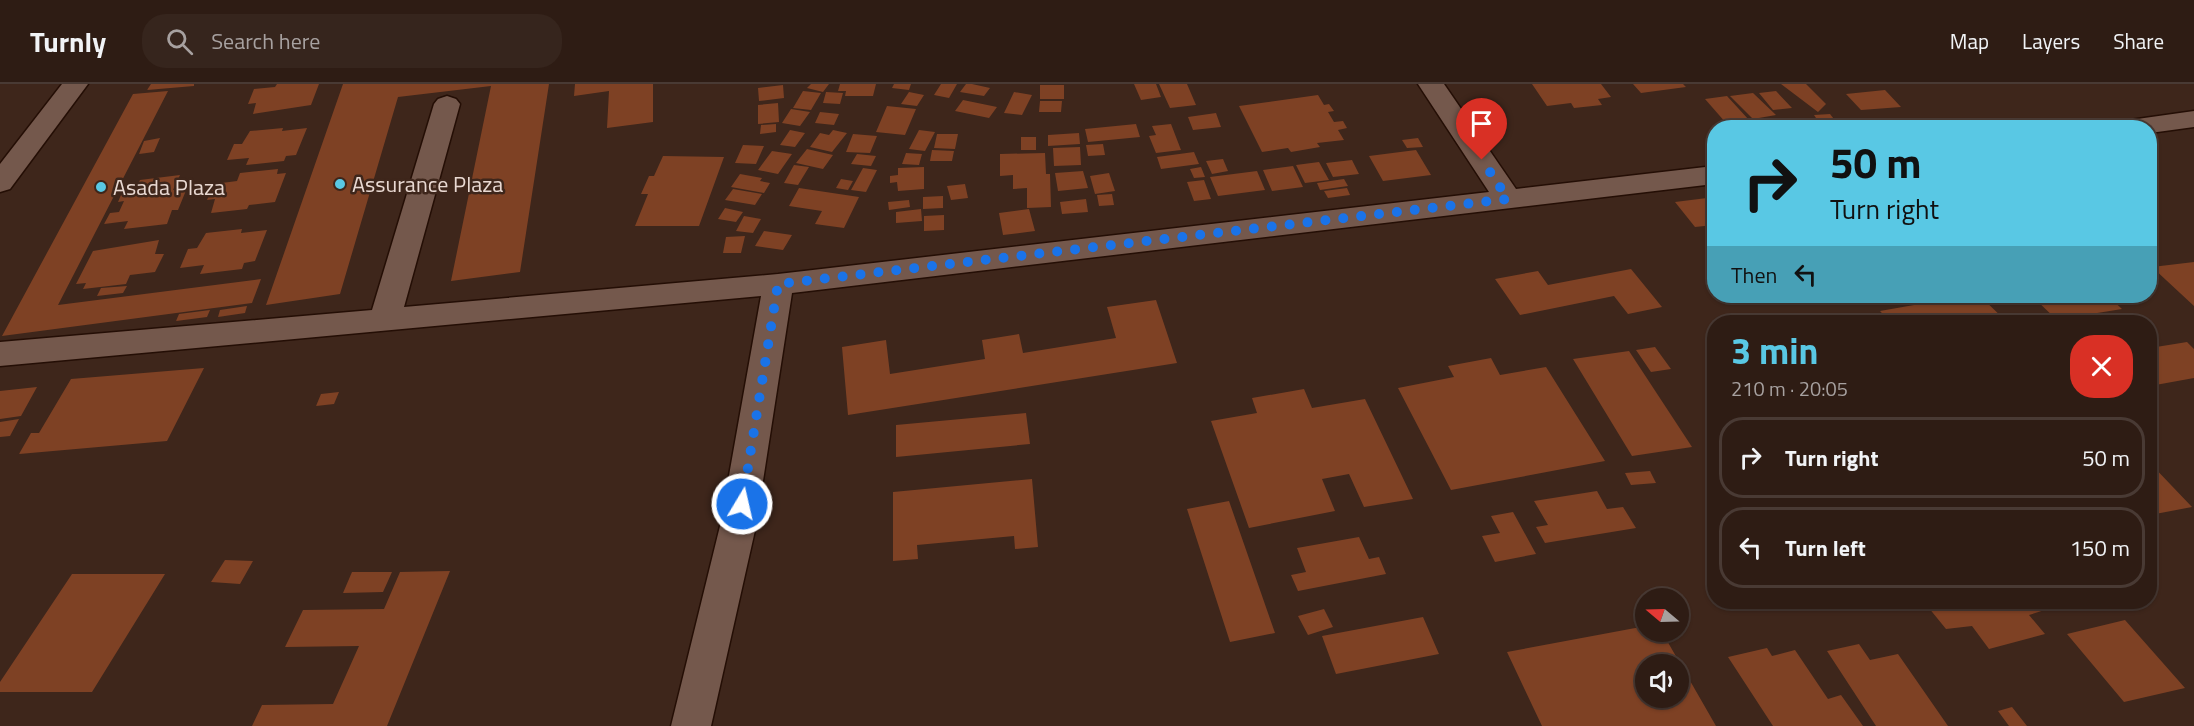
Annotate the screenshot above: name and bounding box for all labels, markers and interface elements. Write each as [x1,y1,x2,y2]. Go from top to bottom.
search box [142,14,562,68]
text: Turnly [30,20,106,63]
text: Search here [211,24,320,58]
icon: search [163,25,196,58]
text: Map [1950,25,1989,57]
text: Layers [2022,25,2080,57]
text: Share [2113,25,2164,57]
pin [1456,98,1507,160]
icon: arrive [1465,107,1498,140]
text: 50 m [1830,130,1922,194]
icon: right [1731,144,1809,222]
place label: Assurance Plaza [352,167,503,201]
place label: Asada Plaza [113,170,225,204]
marker: Assurance Plaza [333,177,347,191]
marker: Asada Plaza [94,180,108,194]
text: Turn right [1830,188,1939,229]
text: Then [1731,258,1777,292]
icon: left [1789,258,1822,291]
text: 3 min [1731,323,1818,378]
button: close [2070,335,2133,398]
text: 210 m · 20:05 [1731,373,1848,404]
icon: right [1734,441,1767,474]
text: Turn right [1785,441,1879,475]
text: 50 m [2082,441,2130,475]
position arrow [710,472,774,536]
icon: left [1734,531,1767,564]
text: Turn left [1785,531,1866,565]
text: 150 m [2070,531,2130,565]
north arrow [1635,588,1689,642]
map controls [1635,588,1689,708]
button: sound [1635,654,1689,708]

